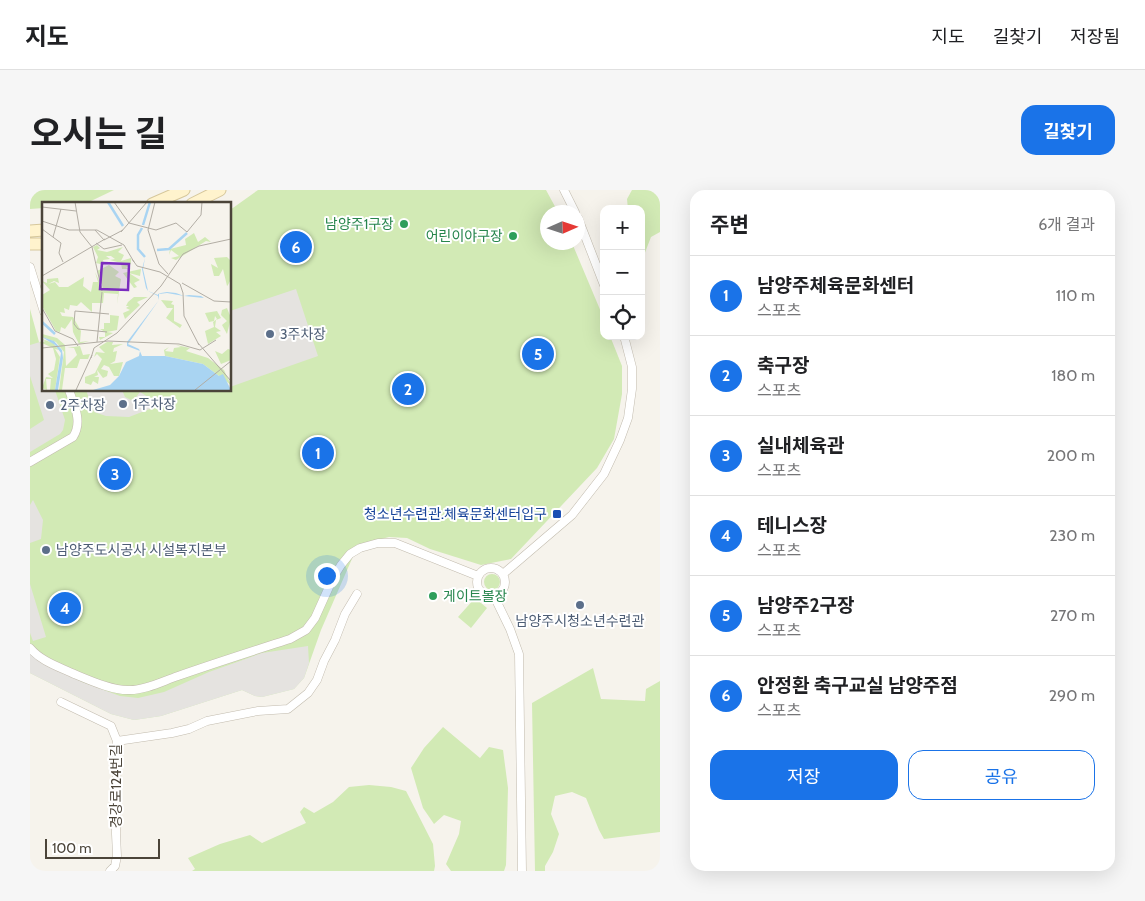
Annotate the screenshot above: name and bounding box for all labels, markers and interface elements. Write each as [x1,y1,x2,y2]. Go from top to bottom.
text: 지도 [25,22,69,51]
text: 지도 [932,26,965,48]
text: 길찾기 [993,26,1042,48]
text: 저장됨 [1070,26,1120,48]
button: 길찾기 [1021,105,1115,155]
text: 오시는 길 [30,112,167,155]
inset map [42,202,231,391]
north arrow [540,205,585,250]
map controls [600,205,645,340]
button: + [600,205,645,250]
text: 주변 [710,212,749,237]
place label: 남양주1구장 [325,215,394,233]
text: 6개 결과 [1038,215,1095,234]
marker: 남양주1구장 [398,218,410,230]
place label: 어린이야구장 [426,227,503,245]
pin: 6 [280,228,312,266]
marker: 어린이야구장 [507,230,519,242]
button: − [600,250,645,295]
text: 남양주체육문화센터 [757,274,914,297]
text: 1 [723,286,729,305]
text: 110 m [1056,286,1095,305]
button: locate [600,295,645,340]
text: 스포츠 [757,301,801,320]
place label: 3주차장 [280,325,326,343]
marker: 3주차장 [264,328,276,340]
pin: 5 [522,335,554,373]
text: 축구장 [757,354,809,377]
text: 2 [722,366,730,385]
text: 180 m [1051,366,1095,385]
pin: 2 [392,370,424,408]
text: 스포츠 [757,381,801,400]
place label: 1주차장 [133,395,176,413]
place label: 2주차장 [60,396,106,414]
marker: 1주차장 [117,398,129,410]
marker: 2주차장 [44,399,56,411]
pin: 1 [302,434,334,472]
text: 실내체육관 [757,434,844,457]
text: 3 [722,446,730,465]
text: 200 m [1047,446,1095,465]
pin: 3 [99,455,131,493]
text: 스포츠 [757,461,801,480]
place label: 청소년수련관.체육문화센터입구 [364,505,547,523]
marker: 청소년수련관.체육문화센터입구 [551,508,563,520]
text: 테니스장 [757,514,827,537]
text: 4 [721,526,731,545]
text: 230 m [1049,526,1095,545]
place label: 남양주도시공사 시설복지본부 [56,541,227,559]
text: 스포츠 [757,541,801,560]
marker: 남양주도시공사 시설복지본부 [40,544,52,556]
your location [314,563,340,589]
place label: 게이트볼장 [443,587,508,605]
pin: 4 [49,589,81,627]
marker: 게이트볼장 [427,590,439,602]
text: 남양주2구장 [757,594,854,617]
marker: 남양주시청소년수련관 [574,599,586,611]
text: 5 [722,606,730,625]
text: 270 m [1050,606,1095,625]
place label: 남양주시청소년수련관 [516,612,645,630]
text: 스포츠 [757,621,801,640]
text: 안정환 축구교실 남양주점 [757,674,958,697]
text: 6 [722,686,731,705]
text: 290 m [1049,686,1095,705]
text: 스포츠 [757,701,801,720]
street label: 경강로124번길 [107,744,125,828]
button: 저장 [710,750,898,800]
button: 공유 [908,750,1095,800]
scale bar [45,836,160,859]
text: 100 m [52,839,92,857]

